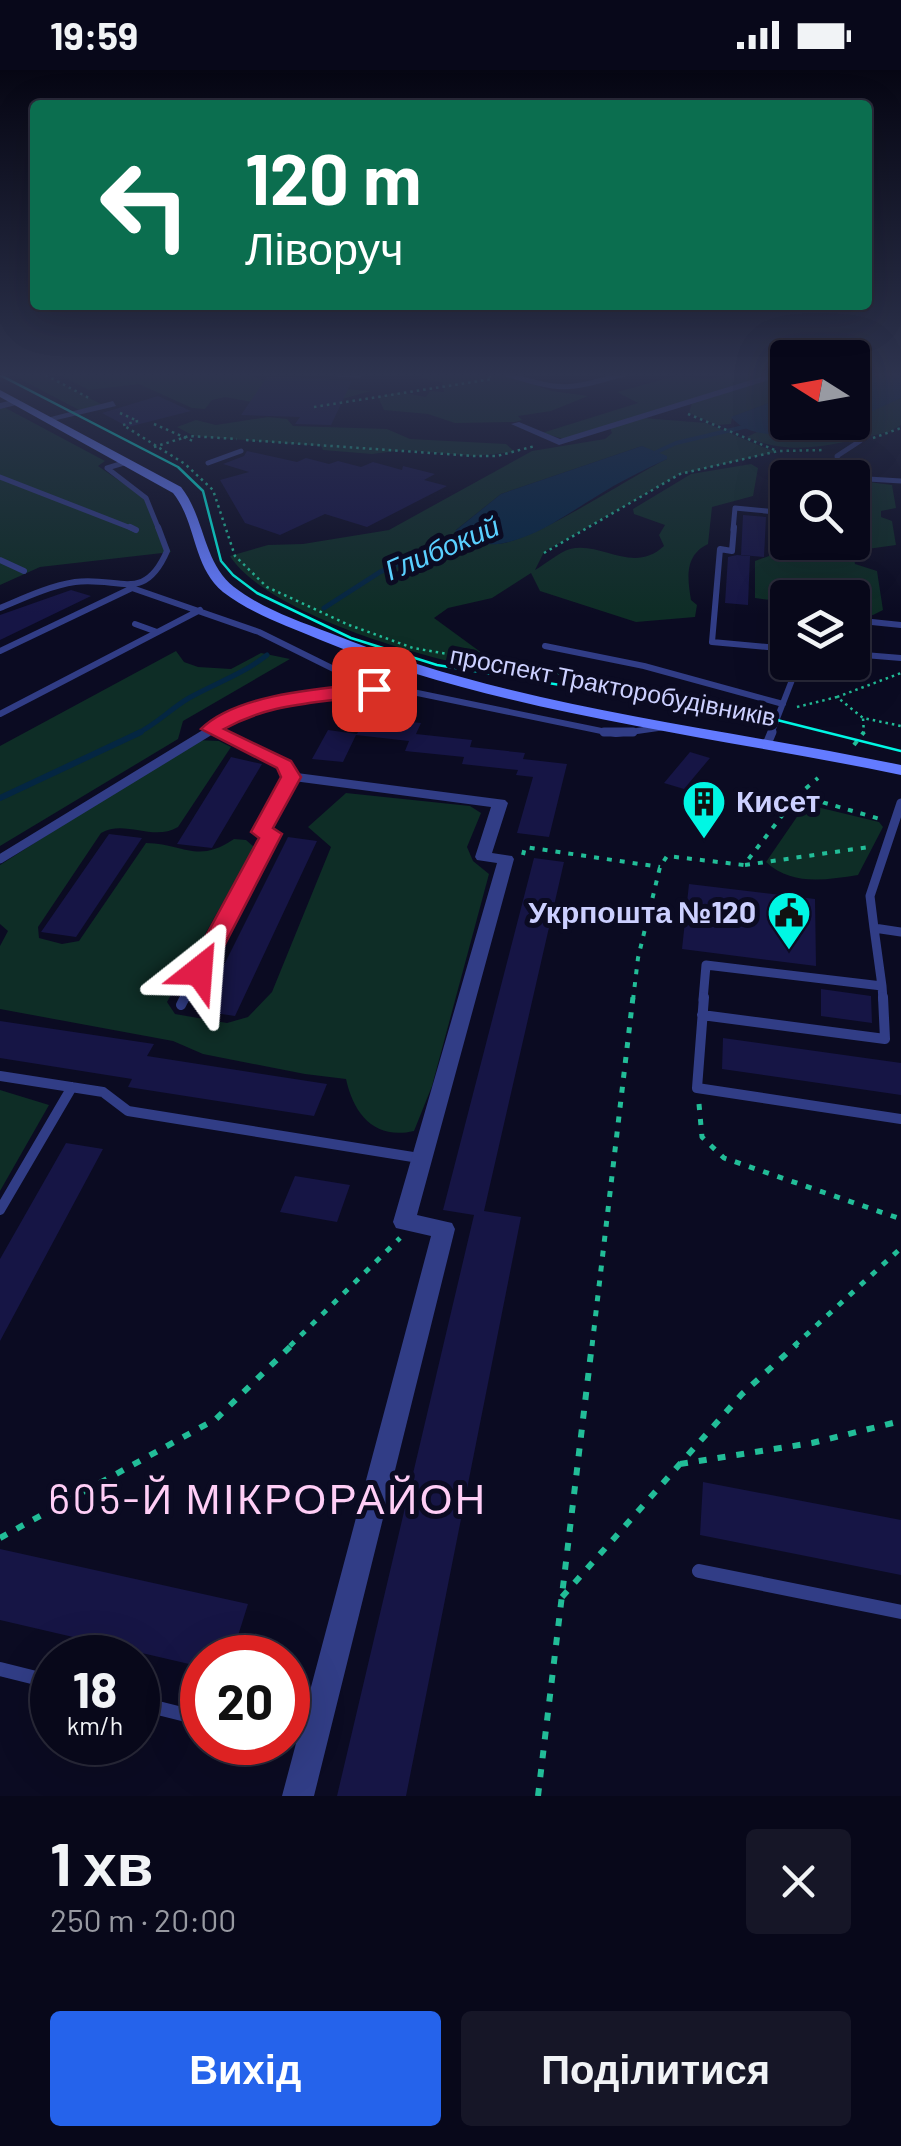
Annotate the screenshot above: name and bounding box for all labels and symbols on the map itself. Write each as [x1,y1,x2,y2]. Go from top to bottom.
north arrow [770,340,870,440]
water label: Глибокий [379,508,504,586]
street label: проспект Тракторобудівників [448,639,779,731]
pin [332,647,417,732]
building icon: Кисет [681,779,727,840]
place label: Кисет [736,782,820,818]
public building icon: Укрпошта №120 [766,890,812,951]
place label: Укрпошта №120 [528,893,756,929]
position arrow [147,919,251,1023]
district label: 605-Й МІКРОРАЙОН [48,1472,488,1522]
speed limit sign: 20 [180,1635,310,1765]

